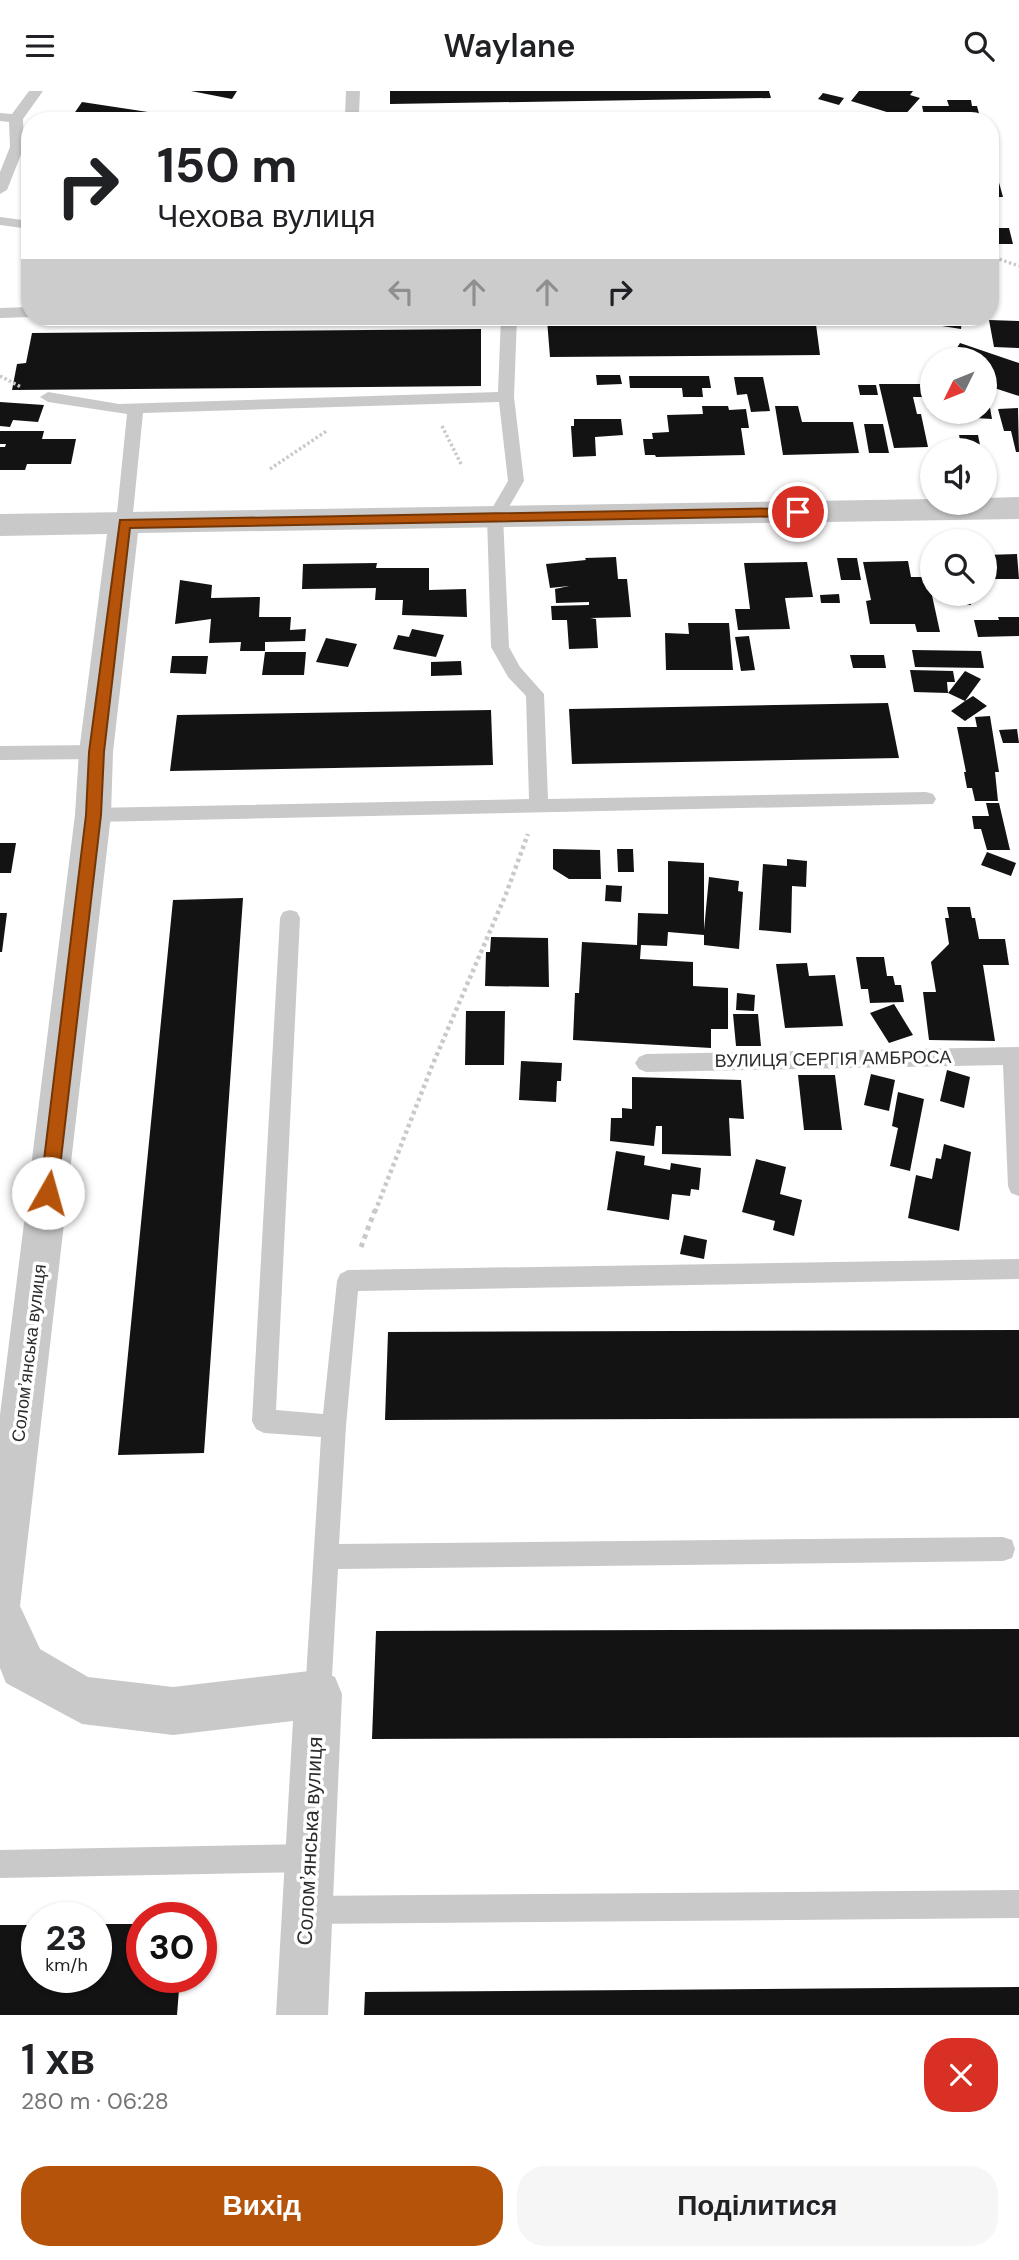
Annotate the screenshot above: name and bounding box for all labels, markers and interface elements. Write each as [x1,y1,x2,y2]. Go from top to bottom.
text: Waylane [444,25,575,67]
icon: menu [21,27,59,65]
icon: search [960,27,998,65]
text: 150 m [157,133,297,197]
icon: right [42,140,133,231]
text: Чехова вулиця [157,195,376,237]
icon: left [382,273,420,311]
icon: ahead [455,273,493,311]
icon: ahead [528,273,566,311]
icon: right [601,273,639,311]
north arrow [920,347,998,423]
map controls [920,347,997,606]
button: sound [920,438,997,515]
pin [768,482,828,542]
icon: arrive [779,493,817,531]
button: search [920,529,997,606]
street label: ВУЛИЦЯ СЕРГІЯ АМБРОСА [714,1045,952,1073]
position arrow [11,1156,85,1230]
street label: Соломʼянська вулиця [6,1263,52,1443]
street label: Соломʼянська вулиця [291,1736,329,1946]
speed limit sign: 30 [126,1902,217,1993]
text: 23 [46,1915,87,1961]
text: km/h [45,1953,88,1977]
text: 1 хв [21,2032,95,2087]
button: close [924,2038,998,2112]
text: 280 m · 06:28 [21,2086,169,2116]
button: Вихід [21,2166,503,2246]
button: Поділитися [517,2166,998,2246]

